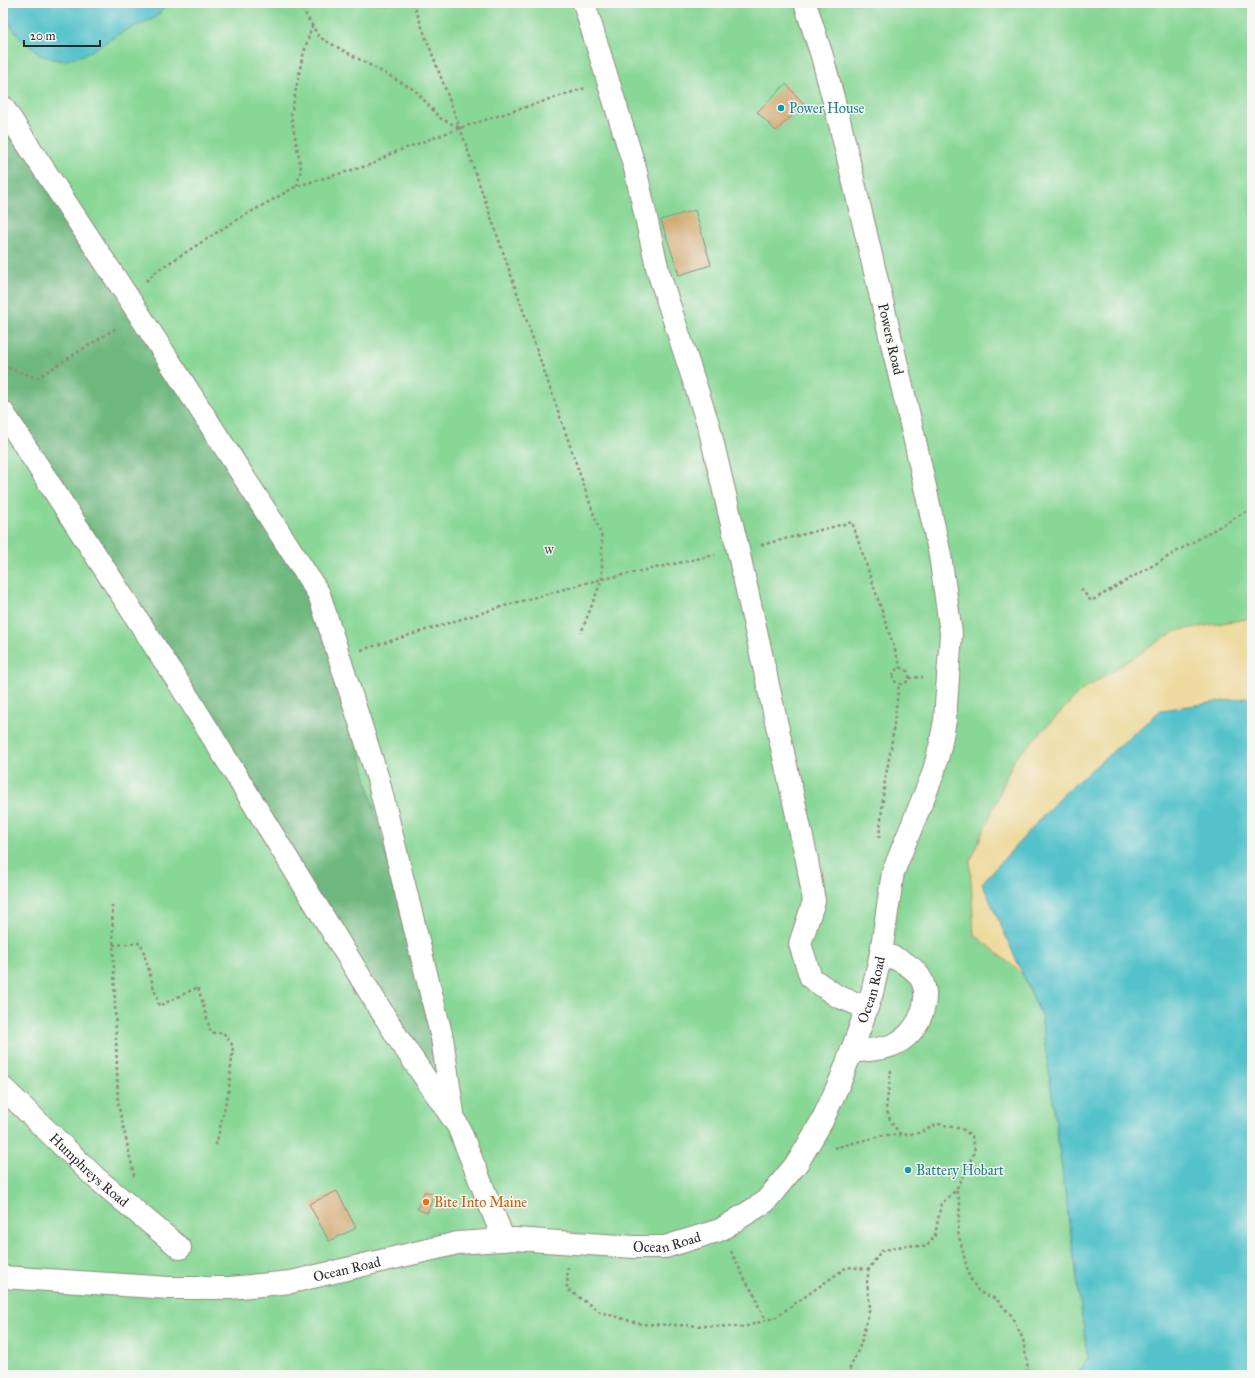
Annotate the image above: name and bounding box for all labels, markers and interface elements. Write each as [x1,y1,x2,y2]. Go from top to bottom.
scale bar [24,22,100,48]
text: 20 m [30,29,56,43]
place label: Power House [789,100,865,117]
marker: Power House [776,103,786,113]
street label: Powers Road [874,302,907,377]
park label: w [544,541,554,558]
street label: Ocean Road [854,955,889,1026]
street label: Humphreys Road [46,1130,132,1211]
place label: Battery Hobart [916,1162,1004,1179]
marker: Battery Hobart [903,1165,913,1175]
place label: Bite Into Maine [434,1194,527,1211]
marker: Bite Into Maine [421,1197,431,1207]
street label: Ocean Road [633,1228,703,1257]
street label: Ocean Road [312,1253,382,1286]

